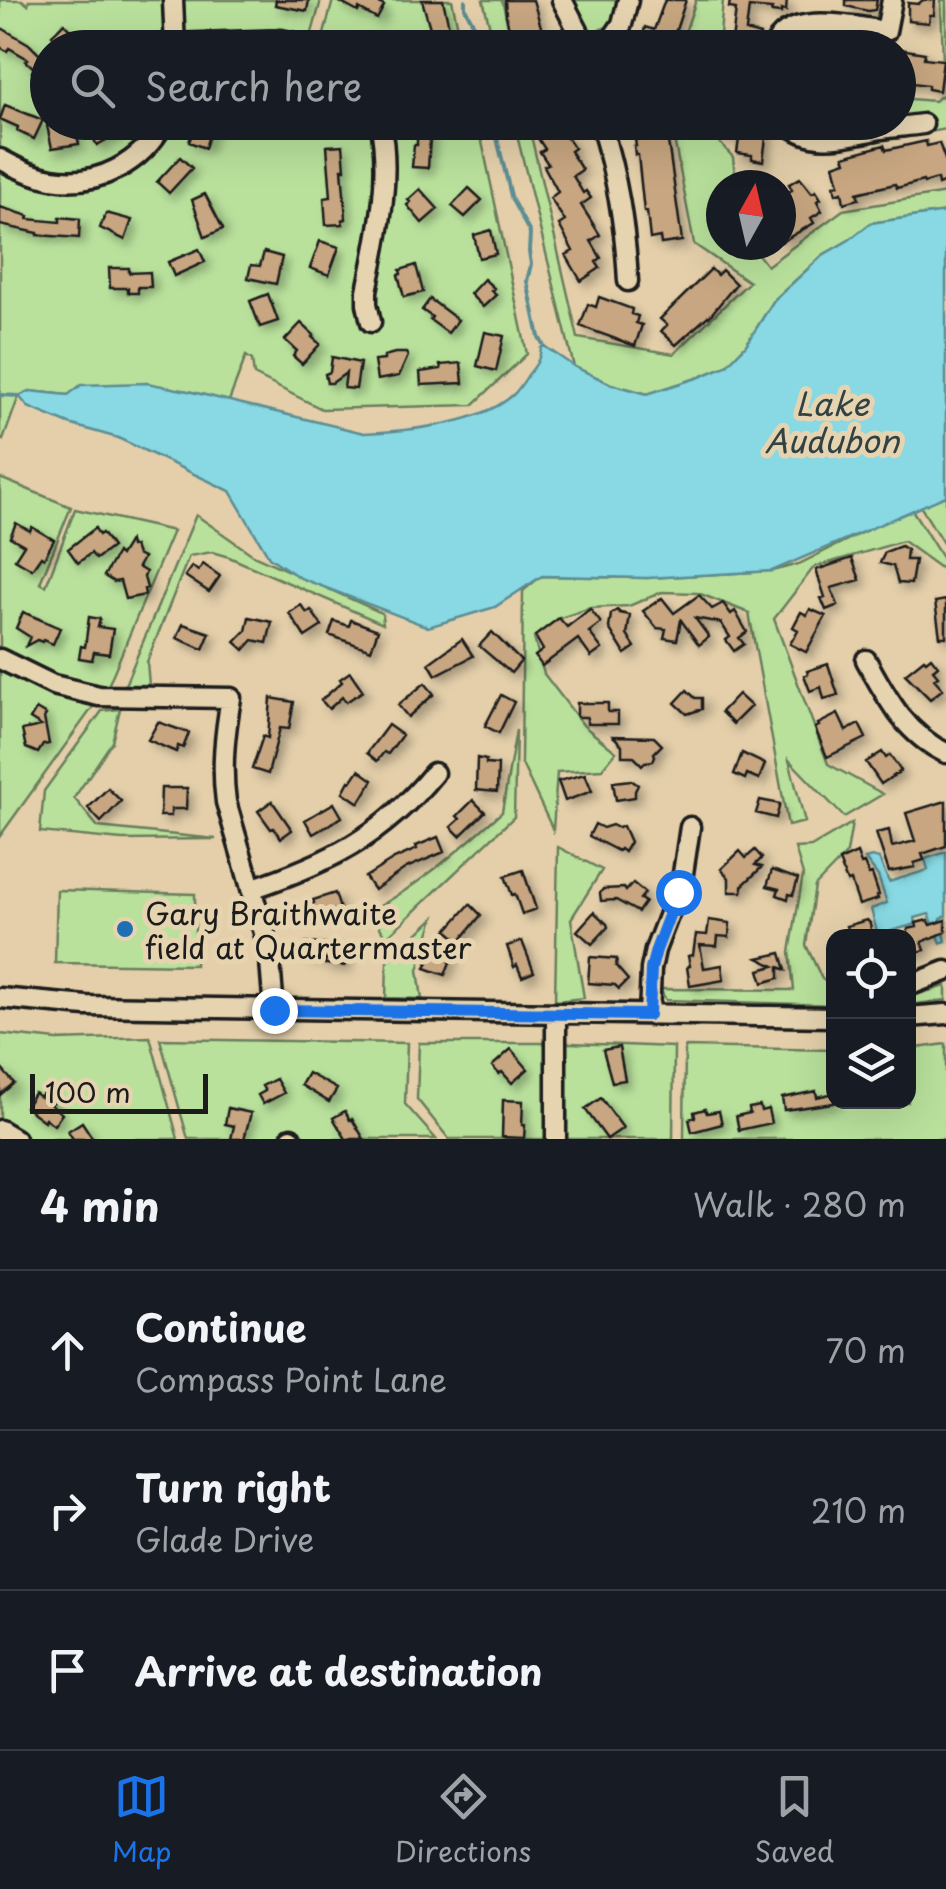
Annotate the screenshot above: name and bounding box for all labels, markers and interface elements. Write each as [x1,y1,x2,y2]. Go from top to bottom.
search box [30,30,916,140]
text: Search here [145,57,362,114]
icon: search [65,58,120,113]
north arrow [706,170,796,260]
water label: Lake Audubon [765,379,901,464]
route start [656,870,702,916]
place label: Gary Braithwaite field at Quartermaster [145,890,472,969]
marker: Gary Braithwaite field at Quartermaster [114,918,136,940]
map controls [826,929,916,1109]
button: locate [826,929,916,1019]
route end [252,988,298,1034]
button: layers [826,1019,916,1109]
scale bar [30,1069,208,1114]
text: 100 m [45,1070,131,1113]
text: 4 min [40,1173,160,1236]
text: Walk · 280 m [693,1180,906,1228]
text: Continue [135,1298,306,1355]
icon: ahead [40,1323,95,1378]
text: 70 m [826,1326,906,1374]
text: Compass Point Lane [135,1355,447,1403]
text: Turn right [135,1458,331,1515]
icon: right [40,1483,95,1538]
text: 210 m [811,1486,906,1534]
text: Glade Drive [135,1515,314,1563]
text: Arrive at destination [135,1642,543,1699]
icon: arrive [40,1643,95,1698]
tab: Map [112,1769,172,1872]
tab: Directions [395,1769,531,1872]
tab: Saved [755,1769,834,1872]

